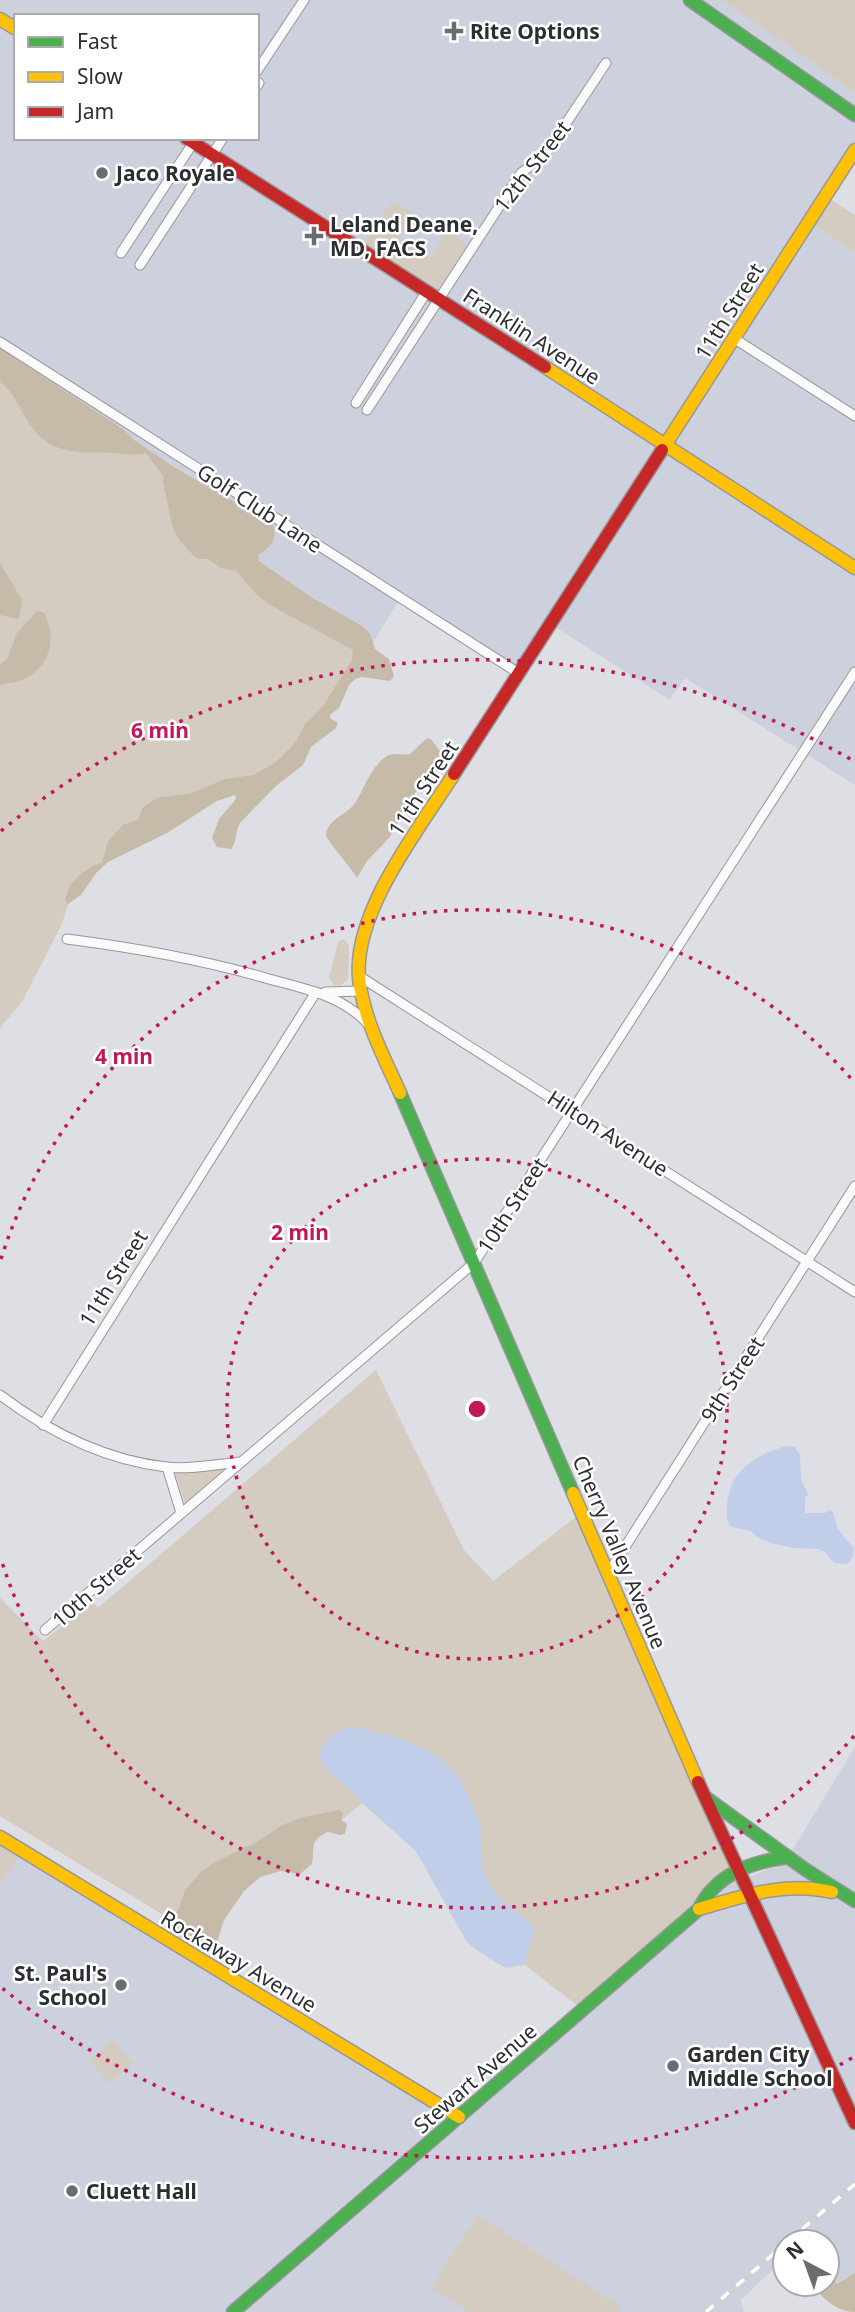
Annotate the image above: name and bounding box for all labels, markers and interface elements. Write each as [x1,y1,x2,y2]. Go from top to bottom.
legend [14,14,259,140]
place label: Rite Options [470,17,600,45]
marker: Rite Options [444,21,464,41]
text: Fast [77,27,118,55]
text: Slow [77,62,123,90]
text: Jam [75,97,114,125]
street label: 12th Street [488,114,577,217]
place label: Jaco Royale [114,159,235,187]
marker: Jaco Royale [94,165,110,181]
place label: Leland Deane, MD, FACS [330,210,478,262]
marker: Leland Deane, MD, FACS [304,226,324,246]
street label: 11th Street [688,257,770,365]
street label: Franklin Avenue [458,281,606,391]
street label: Golf Club Lane [192,457,328,559]
text: 6 min [131,716,189,744]
street label: 11th Street [382,734,465,841]
text: 4 min [95,1042,153,1070]
street label: Hilton Avenue [542,1083,674,1183]
street label: 10th Street [471,1151,554,1258]
text: 2 min [271,1218,329,1246]
street label: 11th Street [72,1224,154,1332]
street label: 9th Street [694,1330,770,1427]
centre of rings [465,1397,489,1421]
street label: Cherry Valley Avenue [567,1451,673,1653]
street label: 10th Street [46,1541,147,1633]
street label: Rockaway Avenue [156,1903,322,2019]
place label: St. Paul's School [14,1959,107,2011]
marker: St. Paul's School [113,1977,129,1993]
street label: Stewart Avenue [408,2017,542,2139]
place label: Garden City Middle School [687,2040,832,2092]
marker: Garden City Middle School [665,2058,681,2074]
place label: Cluett Hall [86,2177,197,2205]
marker: Cluett Hall [64,2183,80,2199]
north arrow [771,2228,841,2298]
text: N [780,2235,809,2265]

